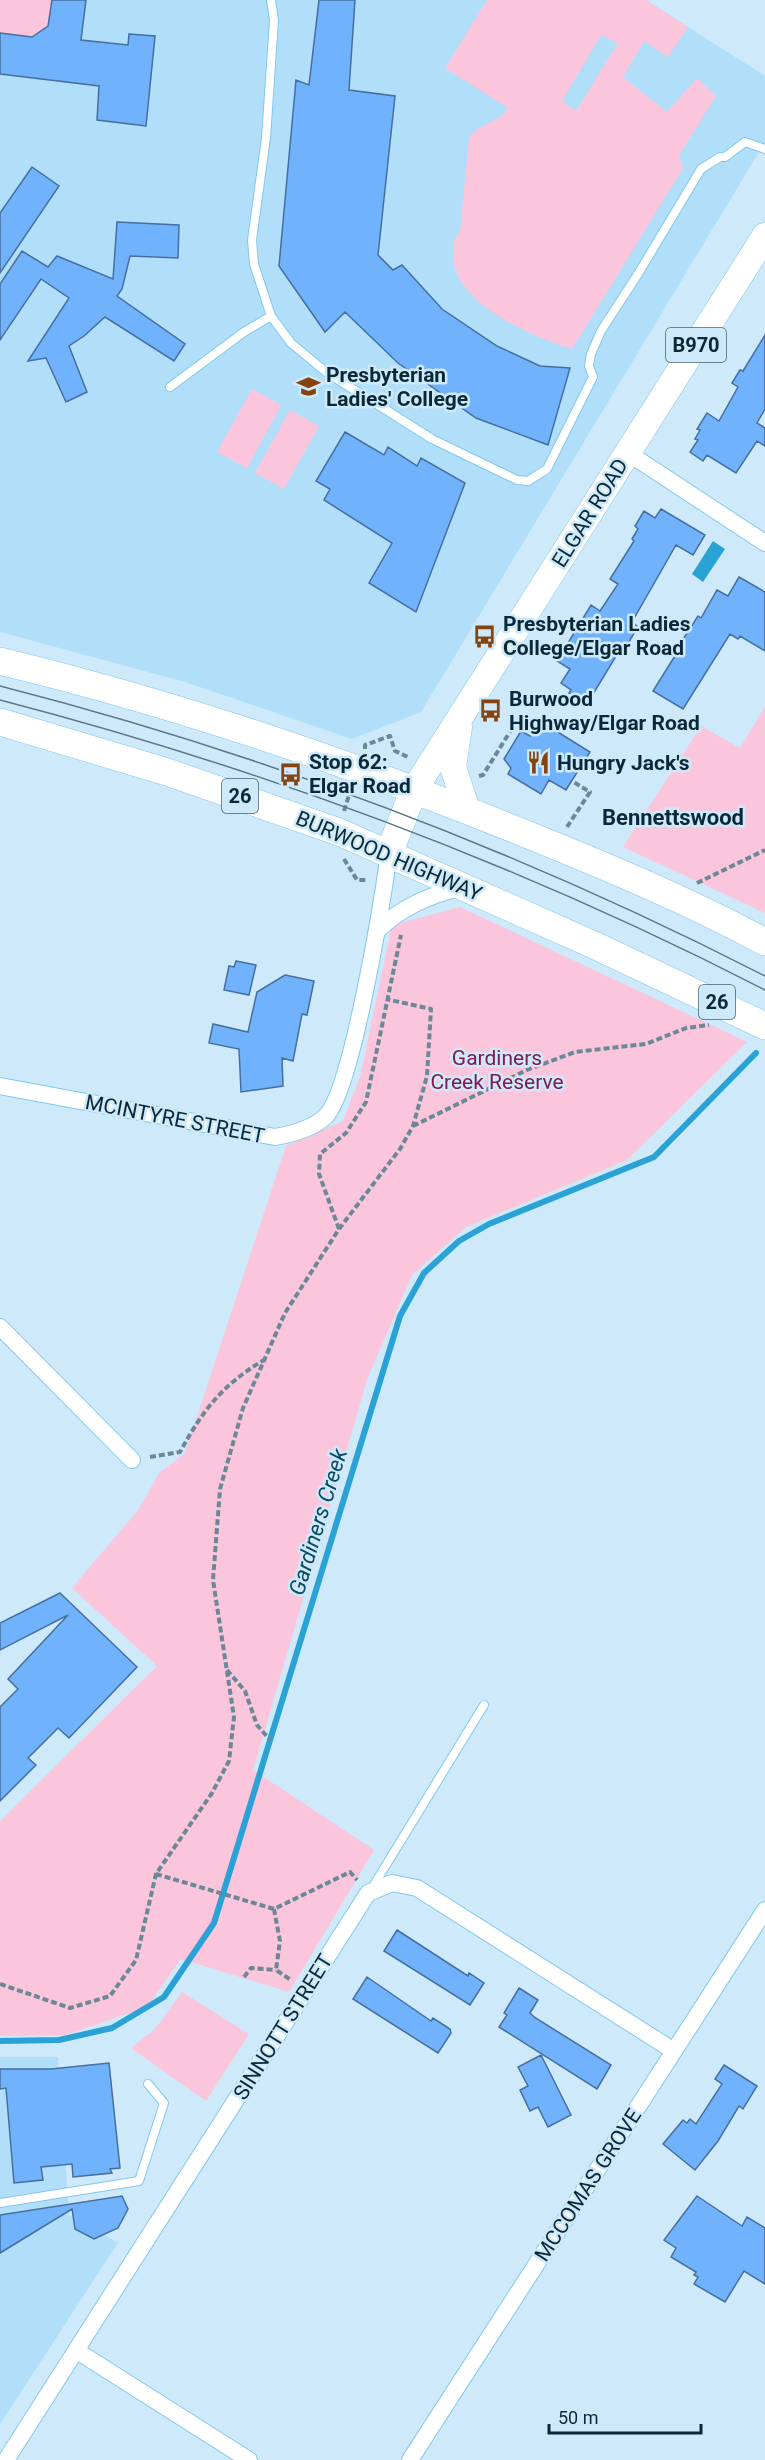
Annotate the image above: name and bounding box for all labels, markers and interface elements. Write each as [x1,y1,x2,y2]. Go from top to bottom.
road number: B970 [666,328,726,362]
place label: Presbyterian Ladies' College [326,363,468,411]
school or university icon: Presbyterian Ladies' College [295,374,321,400]
street label: ELGAR ROAD [547,454,633,572]
place label: Presbyterian Ladies College/Elgar Road [503,612,691,660]
bus stop icon: Presbyterian Ladies College/Elgar Road [472,623,498,649]
place label: Burwood Highway/Elgar Road [509,687,700,735]
bus stop icon: Burwood Highway/Elgar Road [478,698,504,724]
place label: Stop 62: Elgar Road [309,750,411,798]
restaurant icon: Hungry Jack's [526,750,552,776]
place label: Hungry Jack's [557,751,690,775]
bus stop icon: Stop 62: Elgar Road [278,761,304,787]
road number: 26 [222,779,258,813]
district label: Bennettswood [602,805,744,830]
street label: BURWOOD HIGHWAY [292,806,486,906]
road number: 26 [699,985,735,1019]
park label: Gardiners Creek Reserve [430,1046,564,1094]
street label: MCINTYRE STREET [83,1090,267,1148]
water label: Gardiners Creek [284,1445,352,1598]
street label: SINNOTT STREET [229,1949,338,2104]
street label: MCCOMAS GROVE [530,2104,646,2266]
scale bar [549,2397,700,2435]
text: 50 m [558,2407,598,2428]

